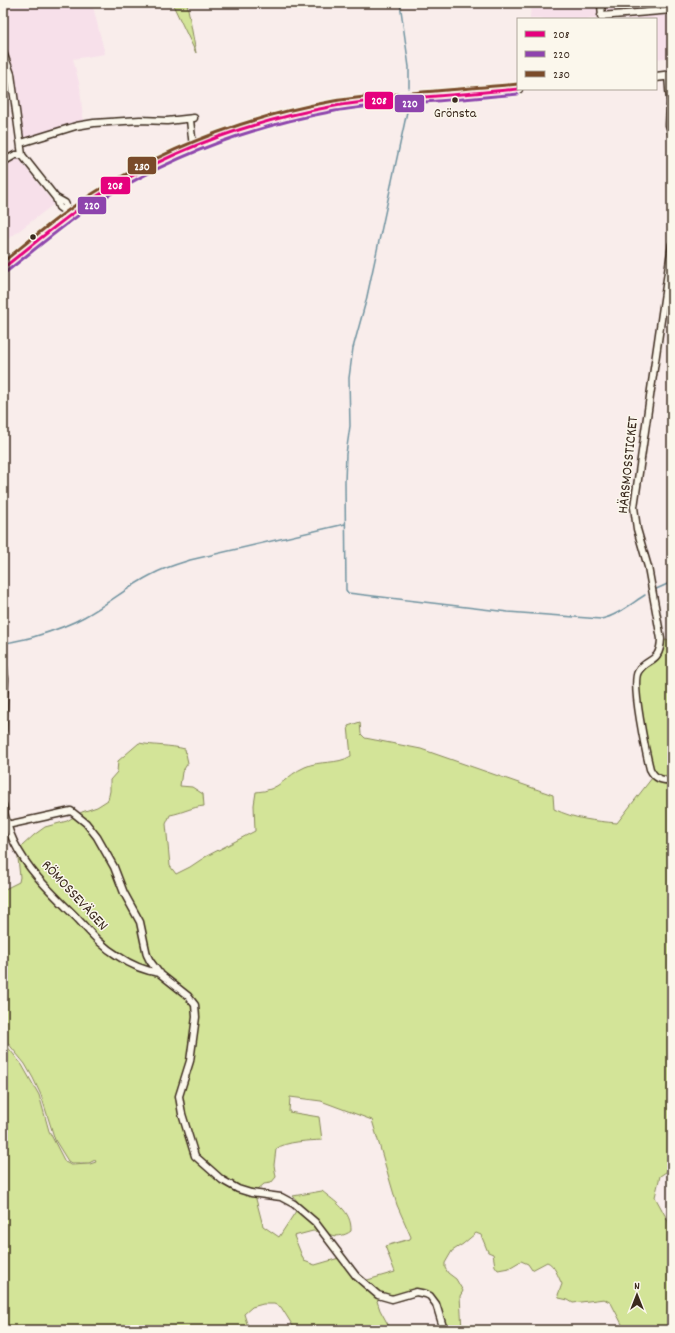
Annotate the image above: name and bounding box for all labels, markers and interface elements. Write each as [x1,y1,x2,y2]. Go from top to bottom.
legend [517,18,657,90]
text: 208 [553,27,570,44]
text: 220 [553,47,570,64]
text: 230 [553,67,570,84]
line badge: 208 [364,91,394,110]
text: 208 [371,94,387,110]
line badge: 220 [394,94,425,113]
marker: Grönsta [450,95,460,105]
text: 220 [402,97,418,113]
place label: Grönsta [434,104,477,124]
line badge: 230 [127,156,157,175]
text: 230 [134,160,150,176]
line badge: 208 [100,176,131,195]
text: 208 [107,179,123,195]
line badge: 220 [77,196,107,215]
text: 220 [84,199,100,215]
unlabelled marker [28,232,38,242]
street label: HÄRSMOSSTICKET [613,415,645,515]
street label: RÖMOSSEVÄGEN [35,856,113,936]
north arrow [617,1275,657,1315]
text: N [634,1279,640,1295]

